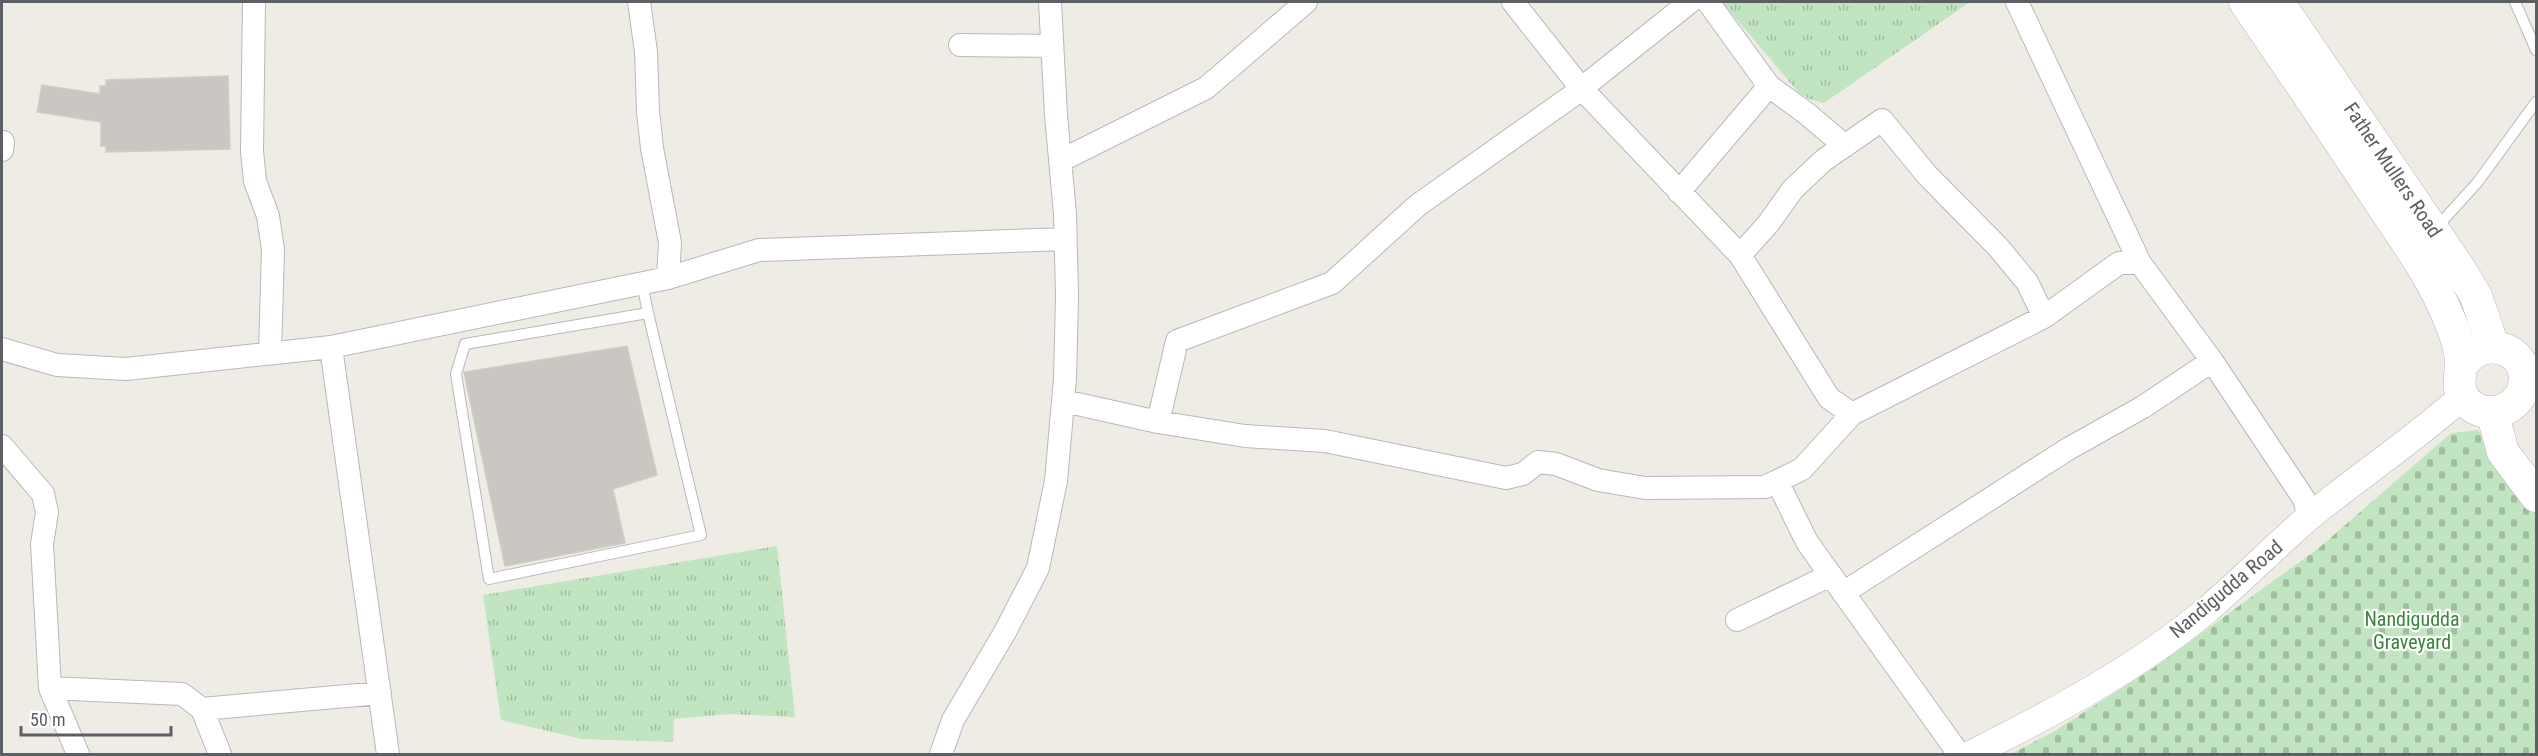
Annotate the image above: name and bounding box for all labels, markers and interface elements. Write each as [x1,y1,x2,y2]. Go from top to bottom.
street label: Father Mullers Road [2339,98,2447,242]
street label: Nandigudda Road [2165,535,2287,643]
park label: Nandigudda Graveyard [2364,607,2460,654]
scale bar [21,699,171,737]
text: 50 m [30,709,65,730]

